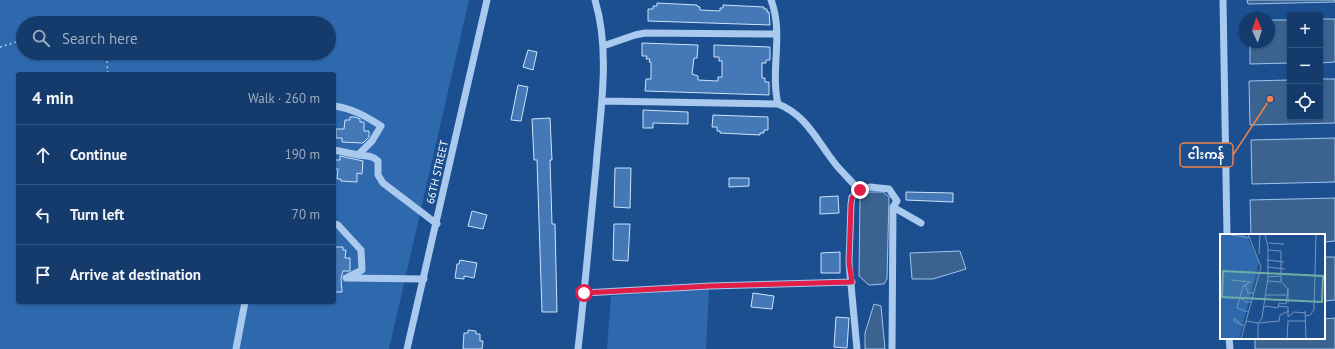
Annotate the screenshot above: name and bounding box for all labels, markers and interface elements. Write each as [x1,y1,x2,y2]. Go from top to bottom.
north arrow [1239,12,1275,48]
map controls [1287,12,1323,120]
button: + [1287,12,1323,48]
search box [16,16,336,60]
icon: search [30,27,52,49]
text: Search here [62,29,138,48]
button: − [1287,48,1323,84]
button: locate [1287,84,1323,120]
text: 4 min [32,87,73,109]
text: Walk · 260 m [248,90,320,107]
street label: 66TH STREET [423,139,451,205]
callout: ငါးကန် [1180,143,1233,167]
icon: ahead [32,144,54,166]
text: Continue [70,145,127,164]
text: ငါးကန် [1188,145,1224,165]
text: 190 m [285,146,320,163]
route end [851,181,869,199]
icon: left [32,204,54,226]
text: Turn left [70,205,124,224]
text: 70 m [292,206,320,223]
inset map [1220,234,1325,339]
icon: arrive [32,264,54,286]
text: Arrive at destination [70,265,201,284]
route start [575,284,593,302]

